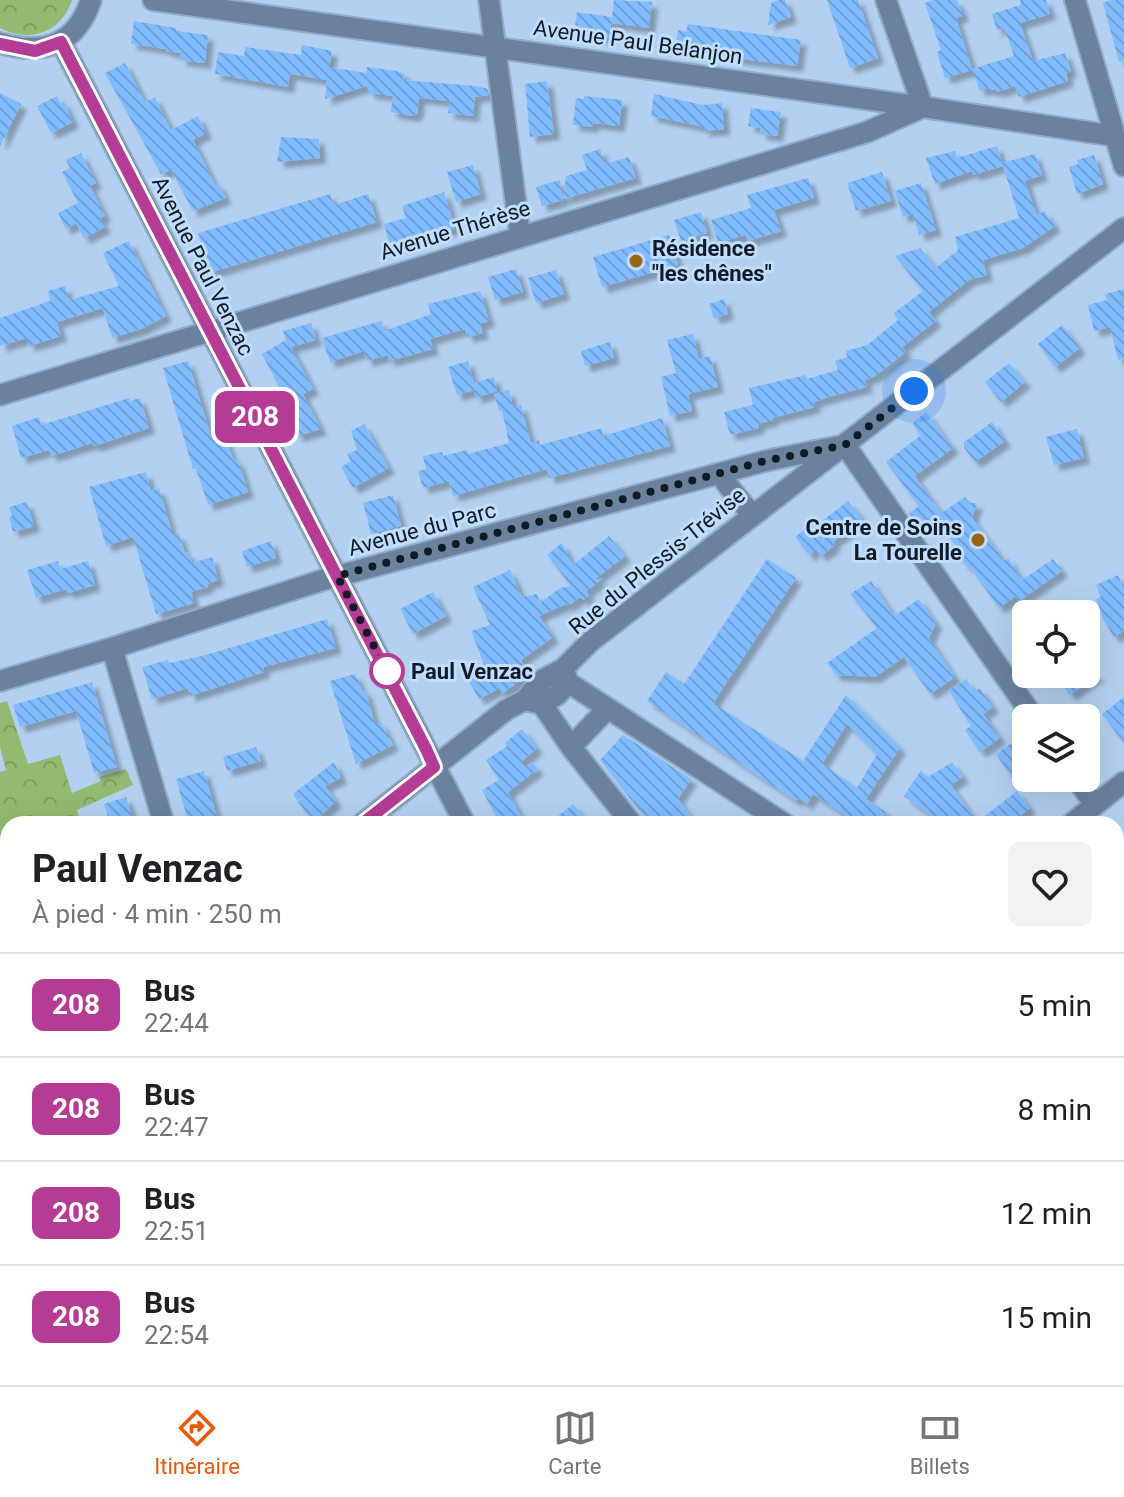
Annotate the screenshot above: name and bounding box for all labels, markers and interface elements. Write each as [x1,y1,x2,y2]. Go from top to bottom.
street label: Avenue Paul Belanjon [532,15,744,69]
street label: Avenue Paul Venzac [147,172,259,360]
street label: Avenue Thérèse [377,195,533,265]
place label: Résidence "les chênes" [652,236,772,286]
marker: Résidence "les chênes" [627,252,645,270]
your location [894,371,934,411]
line badge: 208 [209,391,301,443]
text: 208 [231,400,279,433]
street label: Rue du Plessis-Trévise [564,482,750,640]
street label: Avenue du Parc [345,497,499,561]
place label: Centre de Soins La Tourelle [806,515,962,565]
marker: Centre de Soins La Tourelle [969,531,987,549]
map controls [1012,600,1100,792]
button: locate [1012,600,1100,688]
marker: Paul Venzac [370,654,404,688]
place label: Paul Venzac [411,659,533,684]
button: layers [1012,704,1100,792]
button: heart [1008,842,1092,926]
text: Paul Venzac [32,847,243,891]
text: À pied · 4 min · 250 m [32,899,282,929]
text: Bus [144,973,195,1008]
text: 208 [52,988,100,1021]
text: 5 min [1018,988,1092,1023]
text: 22:44 [144,1008,209,1038]
text: Bus [144,1077,195,1112]
text: 208 [52,1092,100,1125]
text: 8 min [1018,1092,1092,1127]
text: 22:47 [144,1112,209,1142]
text: Bus [144,1181,195,1216]
text: 208 [52,1196,100,1229]
text: 12 min [1001,1196,1092,1231]
text: 22:51 [144,1216,209,1246]
text: Bus [144,1285,195,1320]
text: 208 [52,1300,100,1333]
text: 15 min [1001,1300,1092,1335]
text: 22:54 [144,1320,209,1350]
tab: Itinéraire [154,1406,240,1479]
tab: Carte [548,1406,601,1479]
tab: Billets [910,1406,970,1479]

